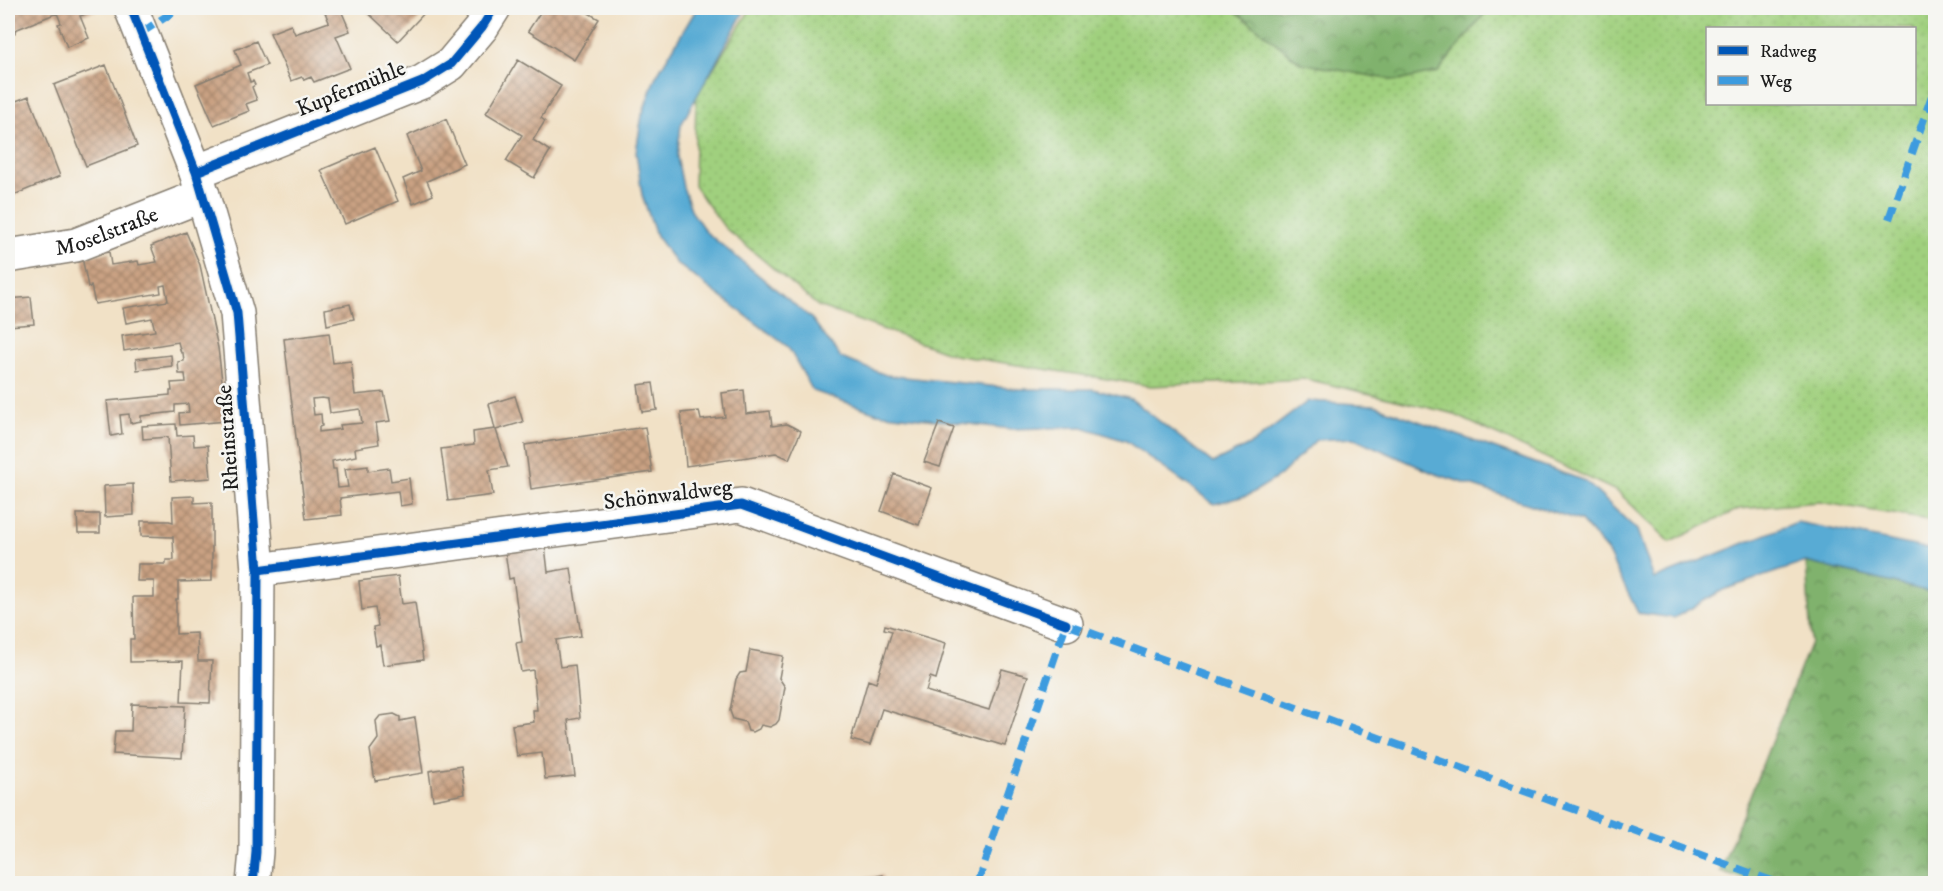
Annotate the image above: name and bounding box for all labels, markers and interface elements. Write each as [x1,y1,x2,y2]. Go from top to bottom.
legend [1706,27,1916,105]
text: Radweg [1760,41,1816,63]
street label: Kupfermühle [292,55,410,123]
text: Weg [1759,71,1792,93]
street label: Moselstraße [53,201,162,262]
street label: Rheinstraße [211,384,245,492]
street label: Schönwaldweg [602,474,734,516]

